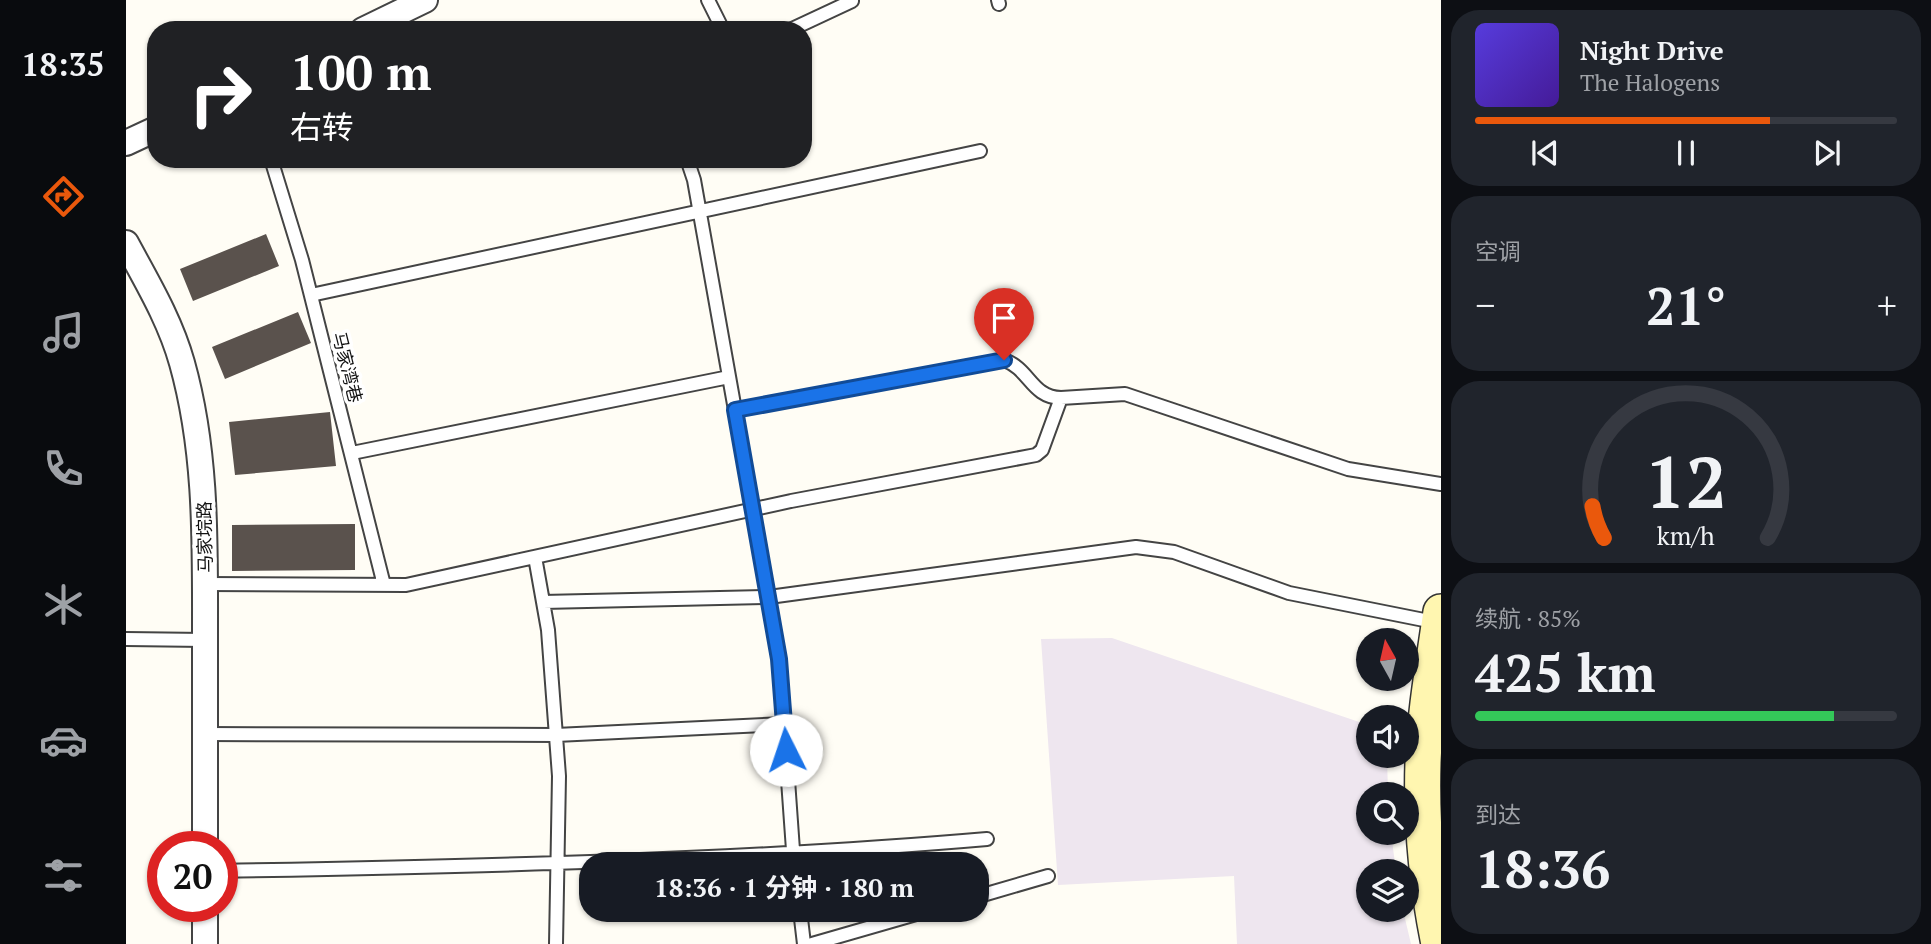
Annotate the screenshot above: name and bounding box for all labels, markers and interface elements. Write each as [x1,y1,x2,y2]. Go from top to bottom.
text: Night Drive [1580,33,1724,67]
text: 100 m [290,39,432,104]
text: 18:35 [21,43,105,85]
icon: right [175,49,266,140]
text: The Halogens [1580,67,1720,98]
text: 右转 [290,106,354,148]
icon: previous [1526,134,1564,172]
icon: pause [1667,134,1705,172]
icon: next [1808,134,1846,172]
icon: directions [39,172,88,221]
text: 空调 [1475,236,1521,267]
text: 21° [1646,271,1726,340]
text: − [1475,280,1495,330]
text: + [1877,280,1897,330]
pin [974,288,1034,360]
icon: arrive [985,299,1023,337]
icon: music [39,308,88,357]
street label: 马家湾巷 [328,329,368,405]
text: 12 [1645,432,1727,529]
icon: phone [39,444,88,493]
street label: 马家垸路 [191,501,217,573]
text: km/h [1657,519,1715,552]
icon: climate [39,580,88,629]
text: 续航 · 85% [1475,603,1581,634]
north arrow [1356,628,1419,691]
map controls [1356,628,1419,922]
text: 425 km [1475,638,1656,707]
button: sound [1356,705,1419,768]
position arrow [749,713,823,787]
icon: car [39,716,88,765]
button: search [1356,782,1419,845]
text: 到达 [1475,799,1521,830]
speed limit sign: 20 [147,831,238,922]
text: 18:36 [1475,834,1610,903]
icon: filters [39,851,88,900]
button: layers [1356,859,1419,922]
text: 18:36 · 1 分钟 · 180 m [654,870,914,904]

